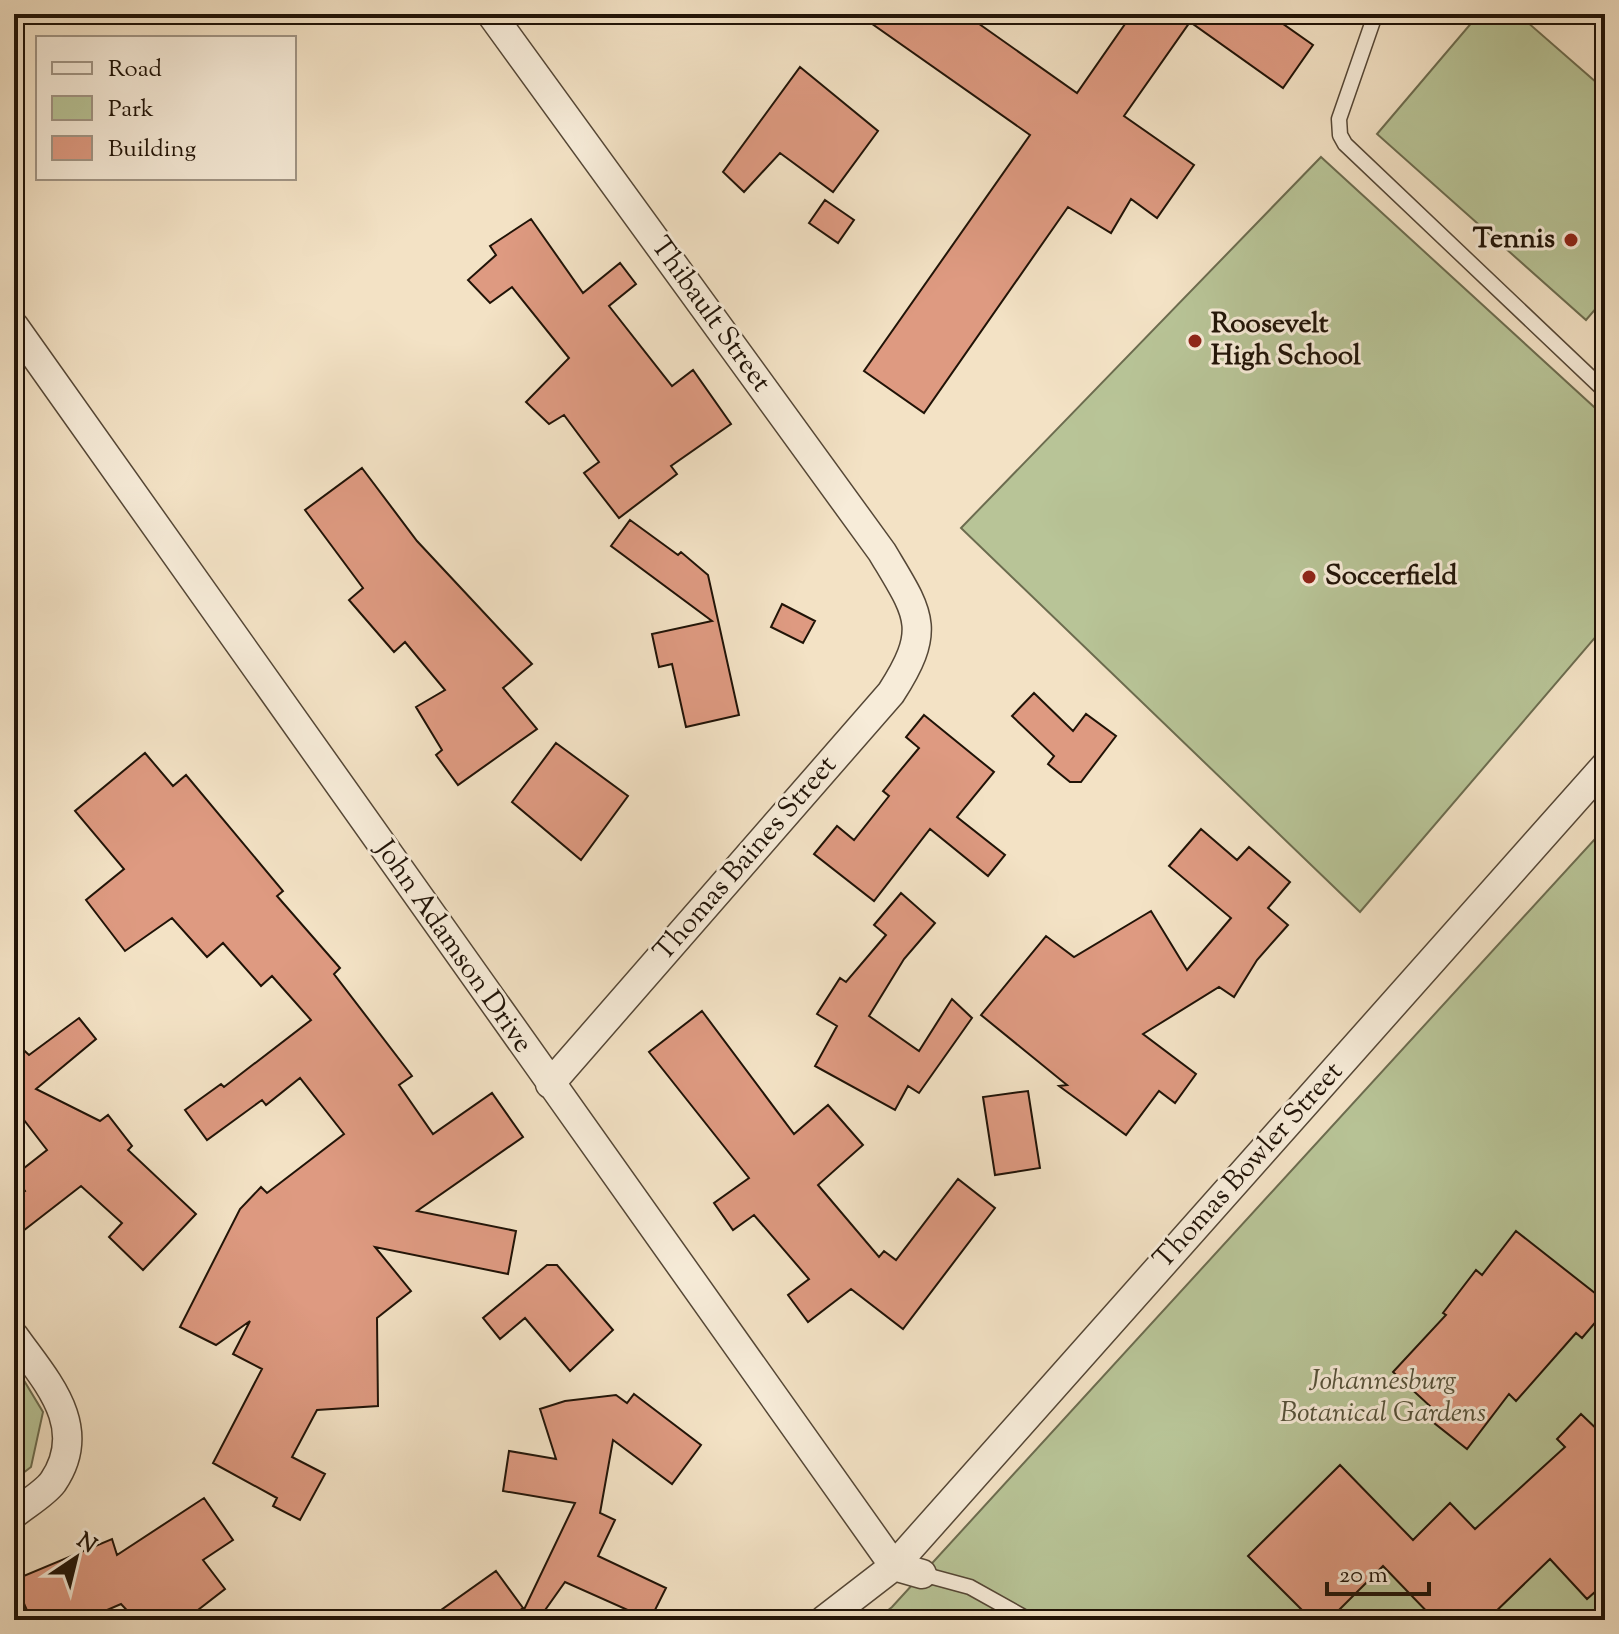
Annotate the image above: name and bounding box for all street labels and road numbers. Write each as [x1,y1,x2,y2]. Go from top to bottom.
street label: Thibault Street [640,229,780,401]
street label: Thomas Baines Street [645,747,847,971]
street label: John Adamson Drive [363,831,542,1062]
street label: Thomas Bowler Street [1145,1053,1353,1278]

